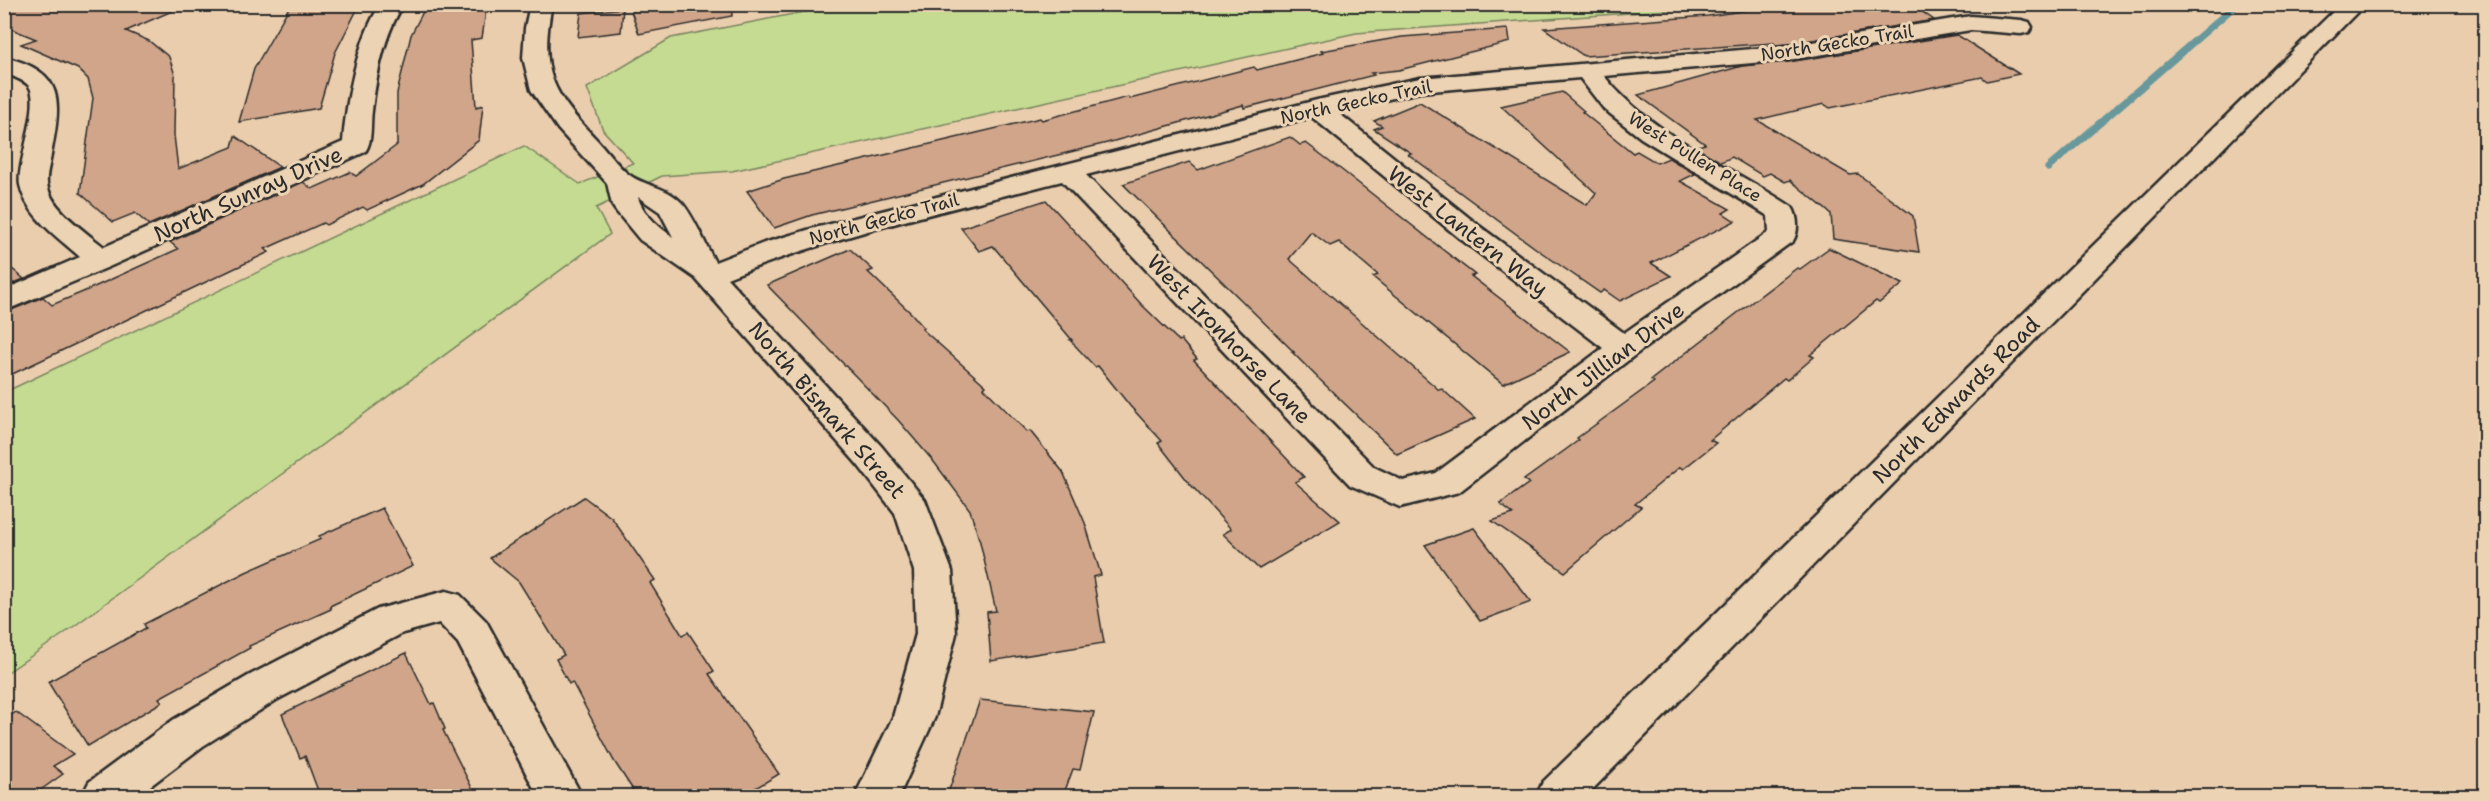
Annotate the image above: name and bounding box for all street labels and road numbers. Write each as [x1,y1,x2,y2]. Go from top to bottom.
street label: North Gecko Trail [1759,19,1916,67]
street label: North Gecko Trail [1278,74,1435,130]
street label: West Pullen Place [1624,106,1766,208]
street label: North Sunray Drive [149,139,347,249]
street label: West Lantern Way [1382,159,1554,303]
street label: North Gecko Trail [806,187,962,251]
street label: West Ironhorse Lane [1140,248,1318,430]
street label: North Jillian Drive [1516,295,1690,437]
street label: North Edwards Road [1866,310,2046,490]
street label: North Bismark Street [742,315,912,505]

